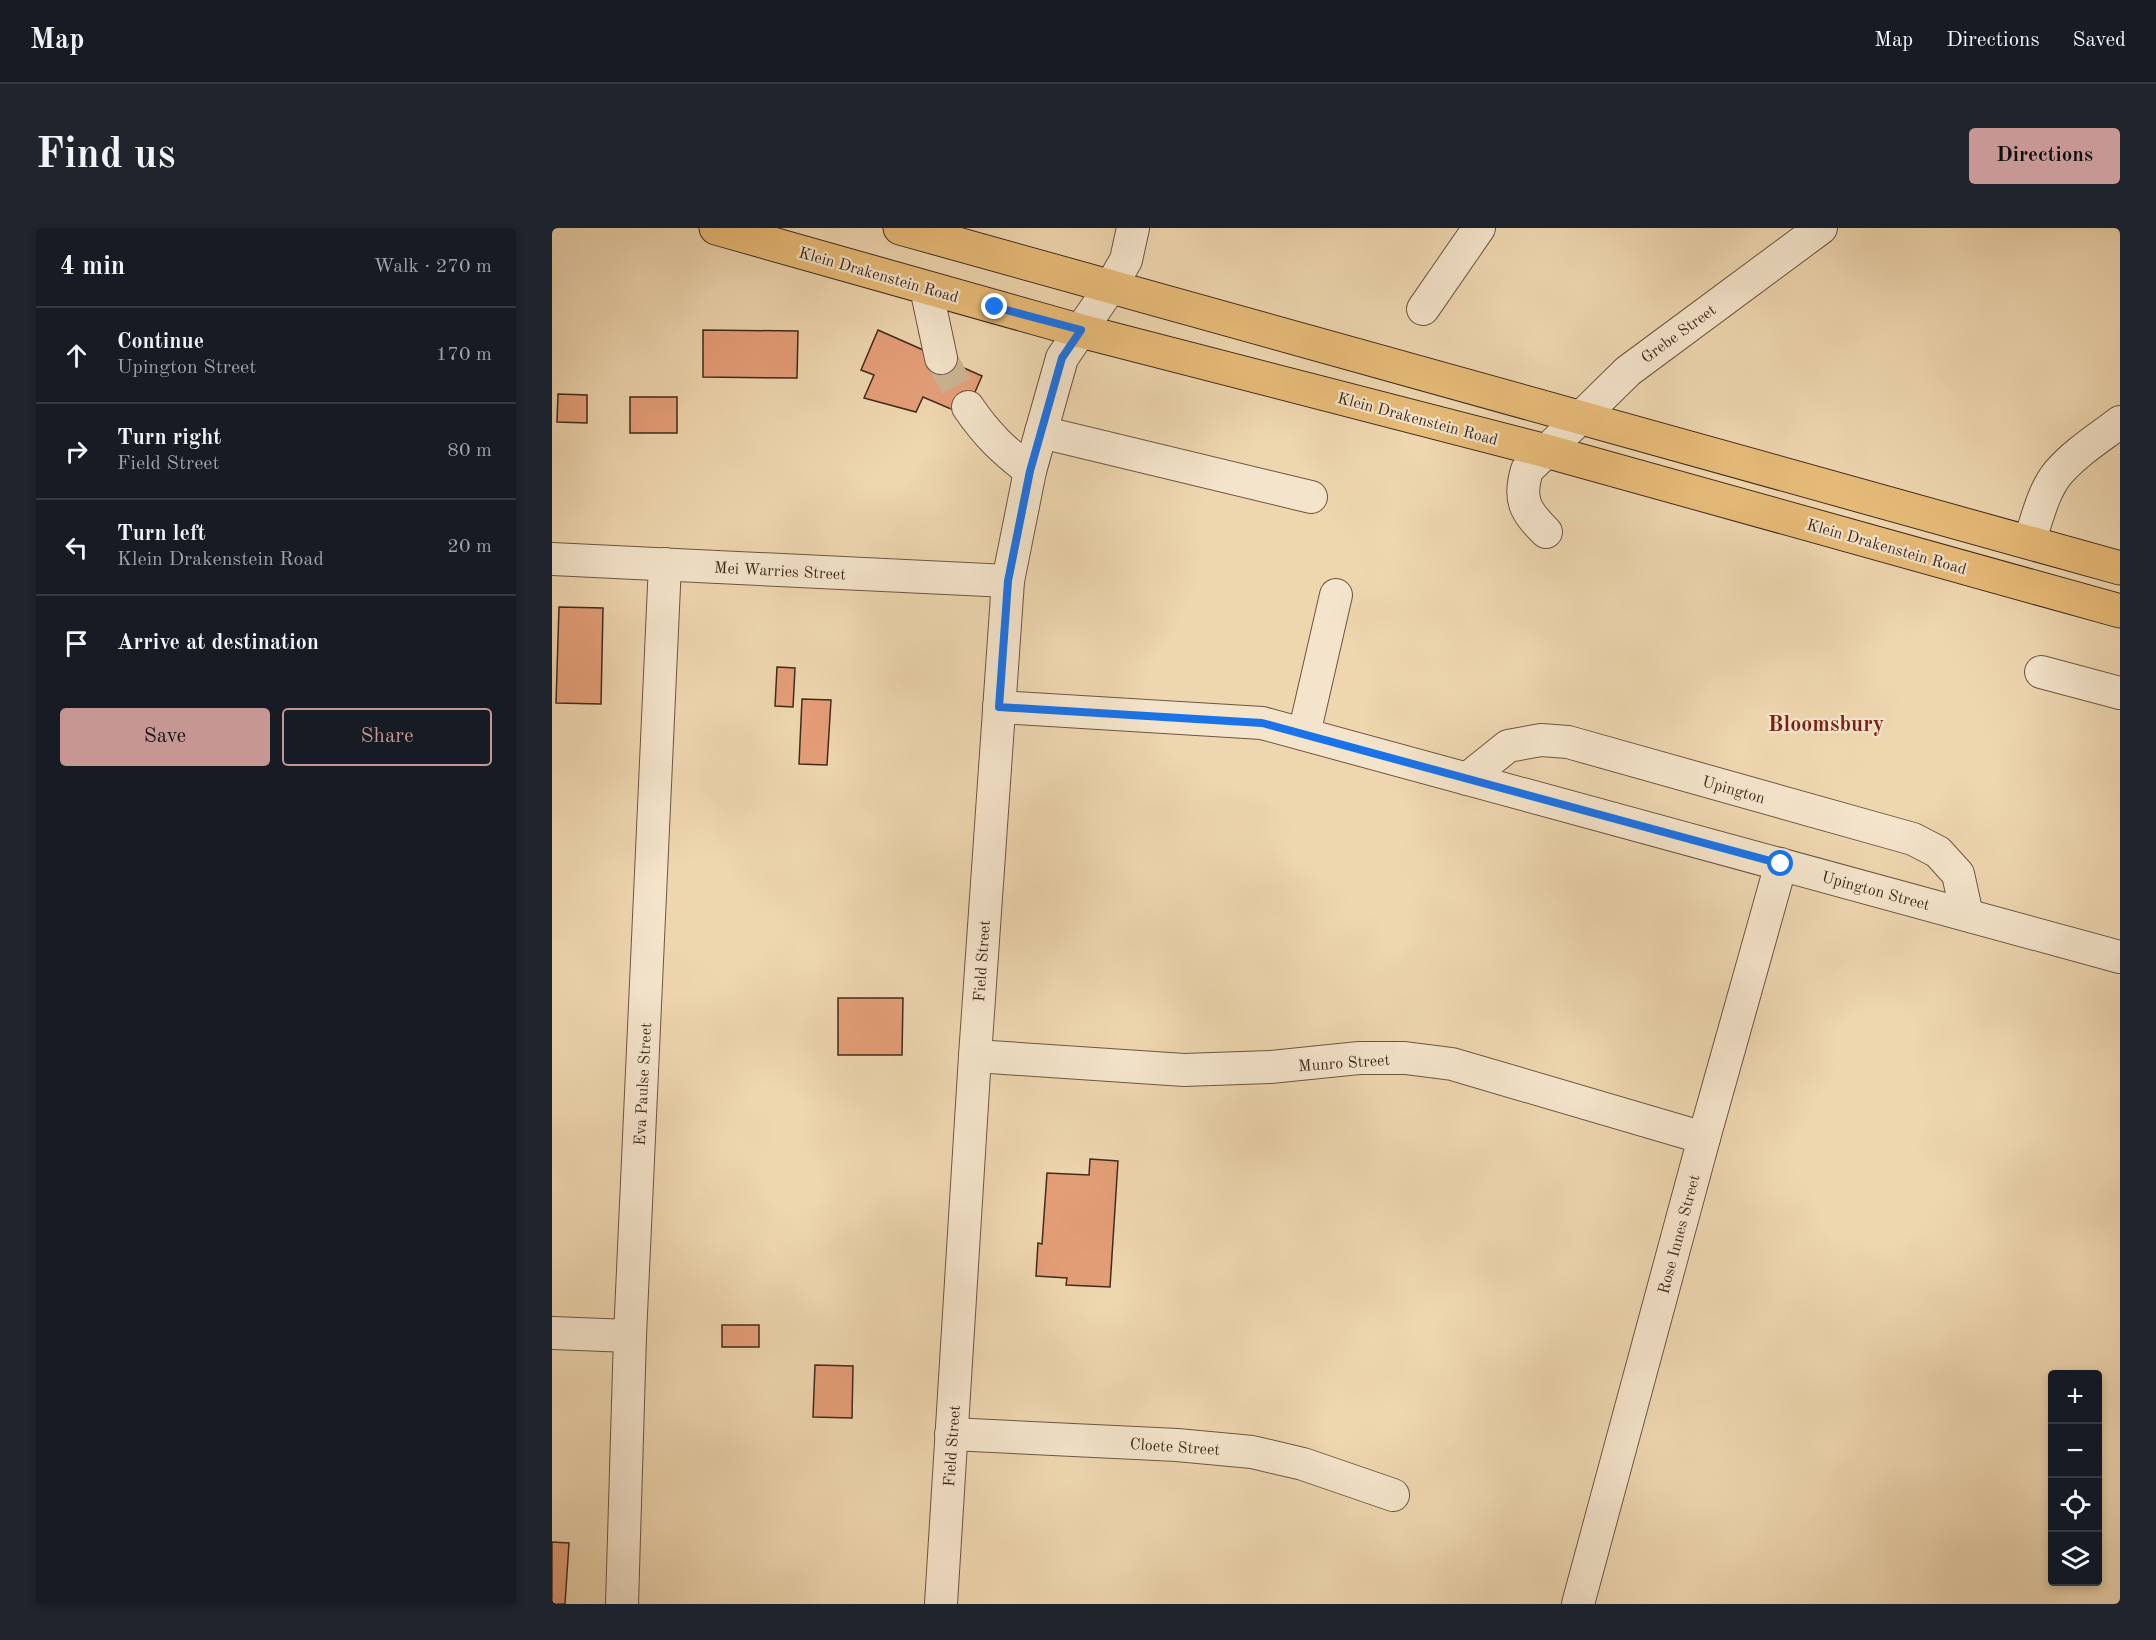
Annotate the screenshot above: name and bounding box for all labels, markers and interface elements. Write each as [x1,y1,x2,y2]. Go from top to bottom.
text: Map [30,27,84,55]
text: Map [1874,30,1913,51]
text: Directions [1946,30,2040,51]
text: Saved [2073,30,2126,51]
button: Directions [1969,128,2120,184]
text: Find us [36,135,175,177]
street label: Klein Drakenstein Road [797,245,960,306]
text: 4 min [60,254,125,280]
text: Walk · 270 m [373,257,492,277]
route end [981,293,1007,319]
street label: Grebe Street [1639,302,1720,367]
text: Continue [117,331,204,353]
icon: ahead [60,339,93,372]
text: 170 m [436,345,492,365]
text: Upington Street [117,358,256,378]
street label: Klein Drakenstein Road [1335,391,1499,449]
text: Turn right [117,427,221,449]
icon: right [60,435,93,468]
text: 80 m [447,441,492,461]
text: Field Street [117,454,220,474]
street label: Klein Drakenstein Road [1805,517,1968,578]
text: Turn left [117,523,206,545]
icon: left [60,531,93,564]
text: 20 m [447,537,492,557]
text: Klein Drakenstein Road [117,550,324,570]
street label: Mei Warries Street [714,561,847,583]
icon: arrive [60,627,93,660]
text: Arrive at destination [117,632,319,654]
button: Save [60,708,270,766]
button: Share [282,708,492,766]
district label: Bloomsbury [1768,714,1884,736]
street label: Upington [1700,774,1767,808]
route start [1767,850,1793,876]
street label: Upington Street [1820,870,1932,914]
street label: Field Street [972,919,994,1003]
street label: Eva Paulse Street [633,1022,655,1146]
street label: Munro Street [1298,1053,1391,1075]
street label: Rose Innes Street [1656,1173,1704,1296]
map controls [2048,1370,2102,1586]
button: + [2048,1370,2102,1424]
street label: Field Street [942,1404,964,1488]
button: − [2048,1424,2102,1478]
street label: Cloete Street [1129,1437,1221,1459]
button: locate [2048,1478,2102,1532]
button: layers [2048,1532,2102,1586]

